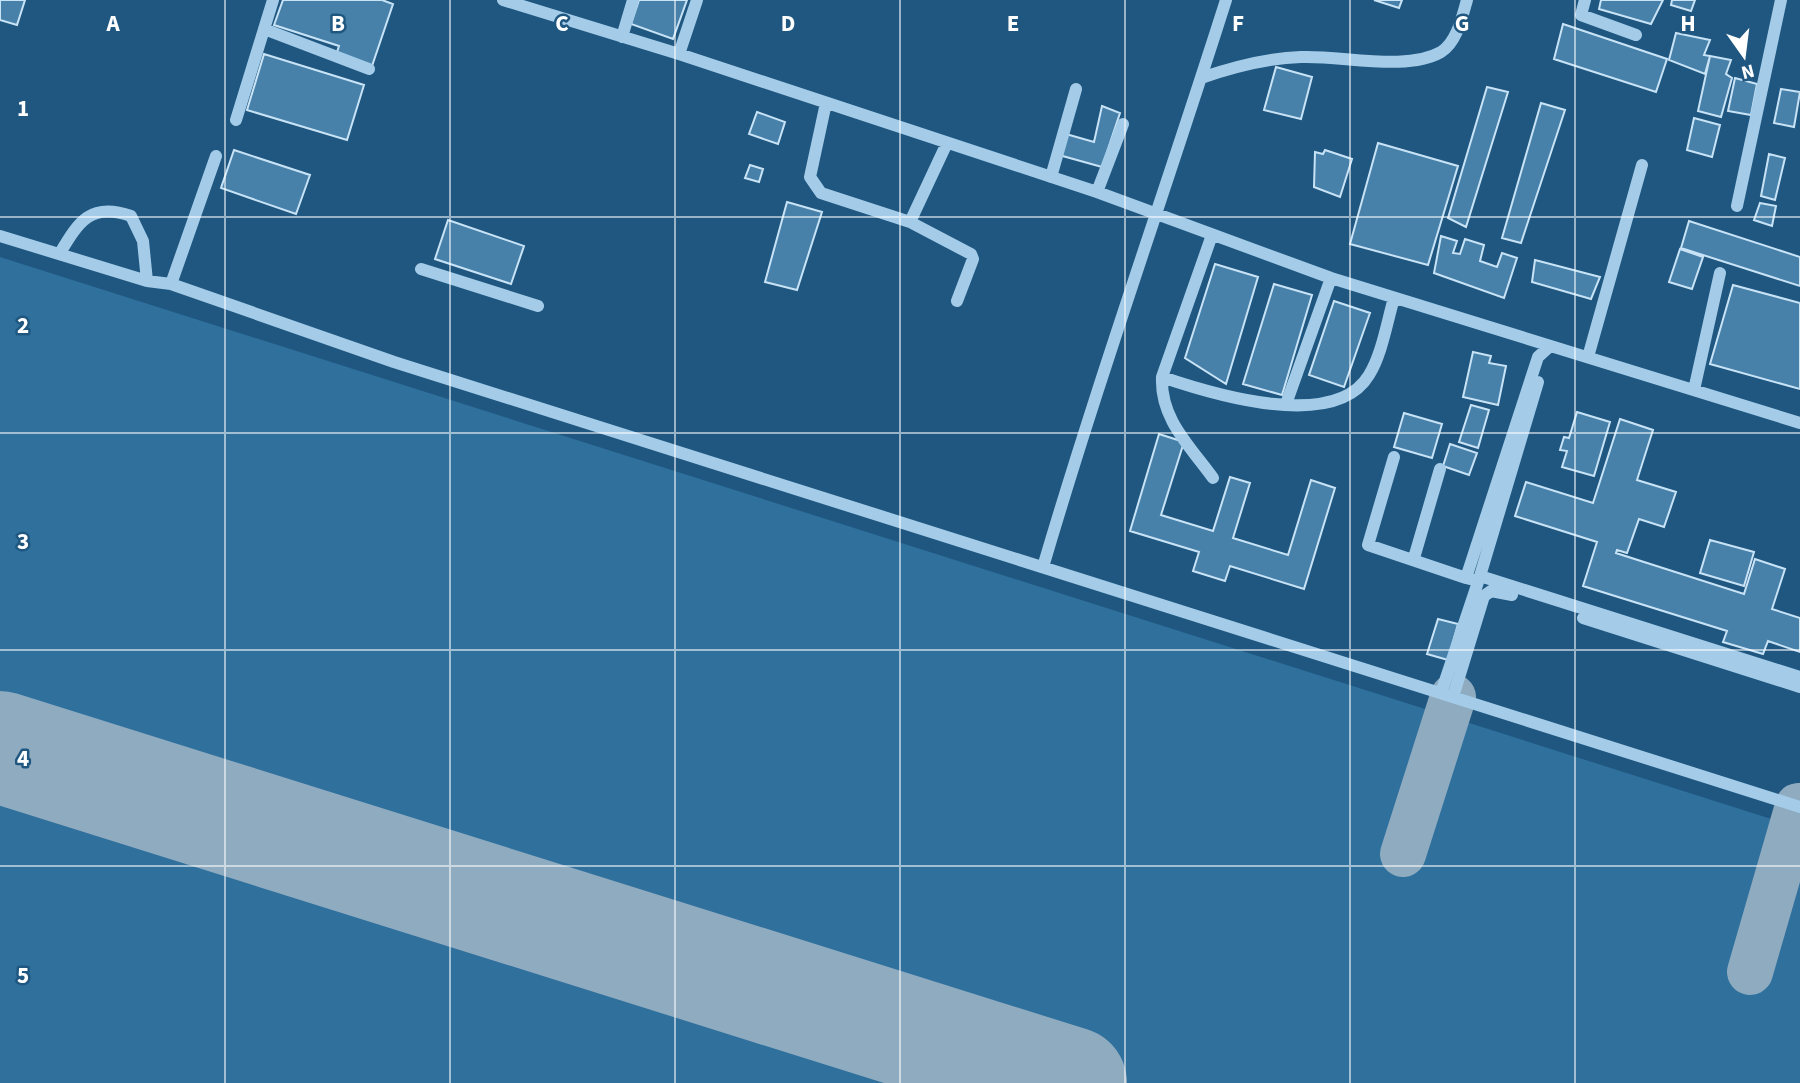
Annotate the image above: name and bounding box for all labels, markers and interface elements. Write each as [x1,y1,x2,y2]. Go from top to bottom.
text: A [105,7,120,40]
text: B [331,7,345,40]
text: C [555,7,569,40]
text: D [781,7,795,40]
text: E [1007,7,1019,40]
text: F [1232,7,1244,40]
text: G [1455,7,1469,40]
text: H [1680,7,1696,40]
north arrow [1709,21,1779,91]
text: N [1738,56,1757,86]
text: 1 [17,92,29,125]
text: 2 [17,309,29,342]
text: 3 [17,525,29,558]
text: 4 [17,742,29,775]
text: 5 [17,959,29,992]

